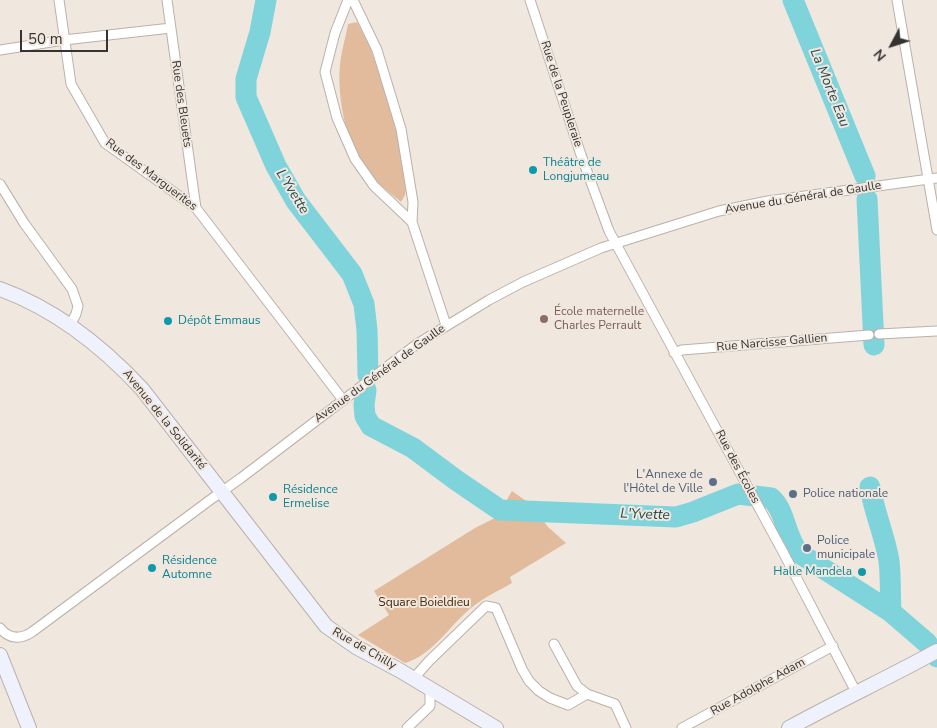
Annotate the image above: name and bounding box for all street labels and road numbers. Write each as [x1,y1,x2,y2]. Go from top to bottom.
street label: Rue de la Peupleraie [537,39,585,149]
street label: Rue des Bleuets [168,60,194,148]
street label: Rue des Marguerites [102,136,200,214]
street label: Avenue du Général de Gaulle [724,179,882,217]
street label: Avenue du Général de Gaulle [312,322,448,426]
street label: Rue Narcisse Gallien [716,331,828,355]
street label: Avenue de la Solidarité [119,367,209,473]
street label: Rue des Écoles [712,428,762,506]
street label: Rue de Chilly [329,625,399,673]
street label: Rue Adolphe Adam [708,655,808,719]

